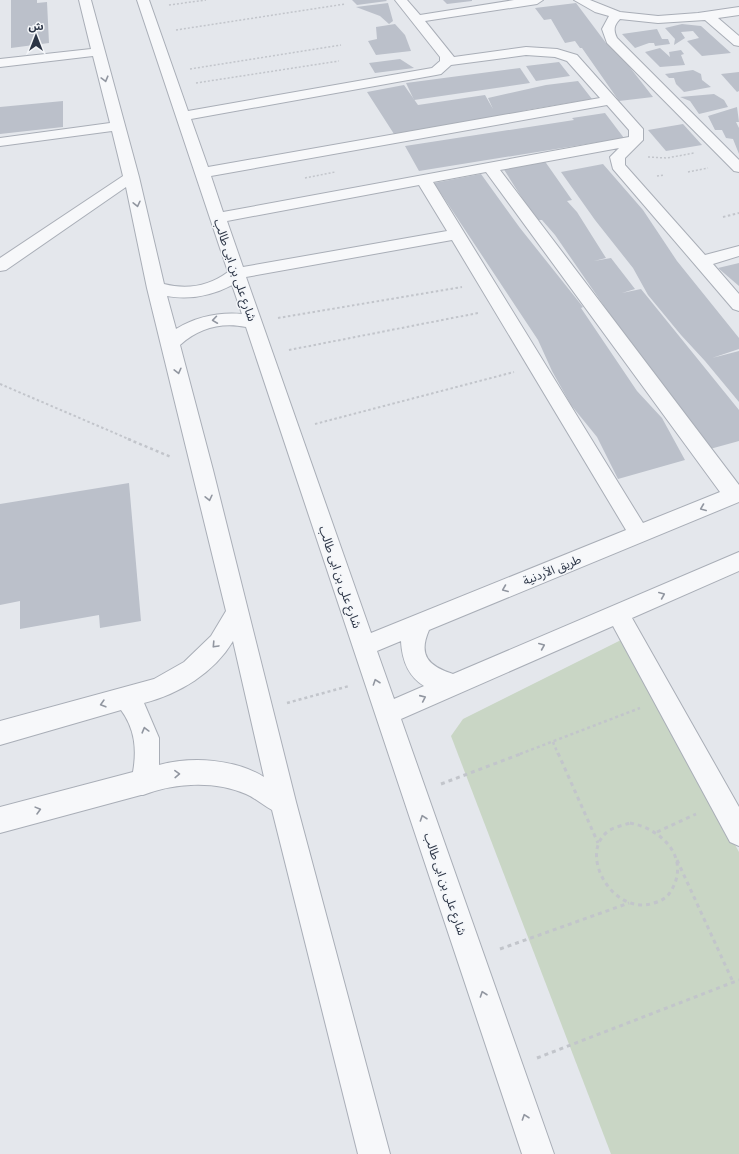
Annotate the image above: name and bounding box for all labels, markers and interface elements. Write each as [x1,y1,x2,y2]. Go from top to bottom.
north arrow [16,16,56,56]
text: ش [28,20,44,33]
one-way arrow [100,75,109,82]
one-way arrow [133,201,141,208]
street label: شارع على بن ابى طالب [209,217,259,324]
one-way arrow [212,315,218,324]
one-way arrow [173,368,182,375]
one-way arrow [205,494,213,501]
one-way arrow [699,503,707,511]
street label: شارع على بن ابى طالب [314,524,364,631]
street label: طريق الأردنية [521,552,584,589]
one-way arrow [501,584,509,592]
one-way arrow [657,592,665,600]
one-way arrow [212,640,220,648]
one-way arrow [539,643,546,651]
one-way arrow [372,678,381,685]
one-way arrow [419,695,427,703]
one-way arrow [99,699,106,708]
one-way arrow [141,727,150,734]
one-way arrow [174,770,180,778]
one-way arrow [34,807,41,815]
one-way arrow [419,815,428,822]
street label: شارع على بن ابى طالب [419,831,469,938]
one-way arrow [479,991,488,998]
one-way arrow [521,1114,530,1121]

